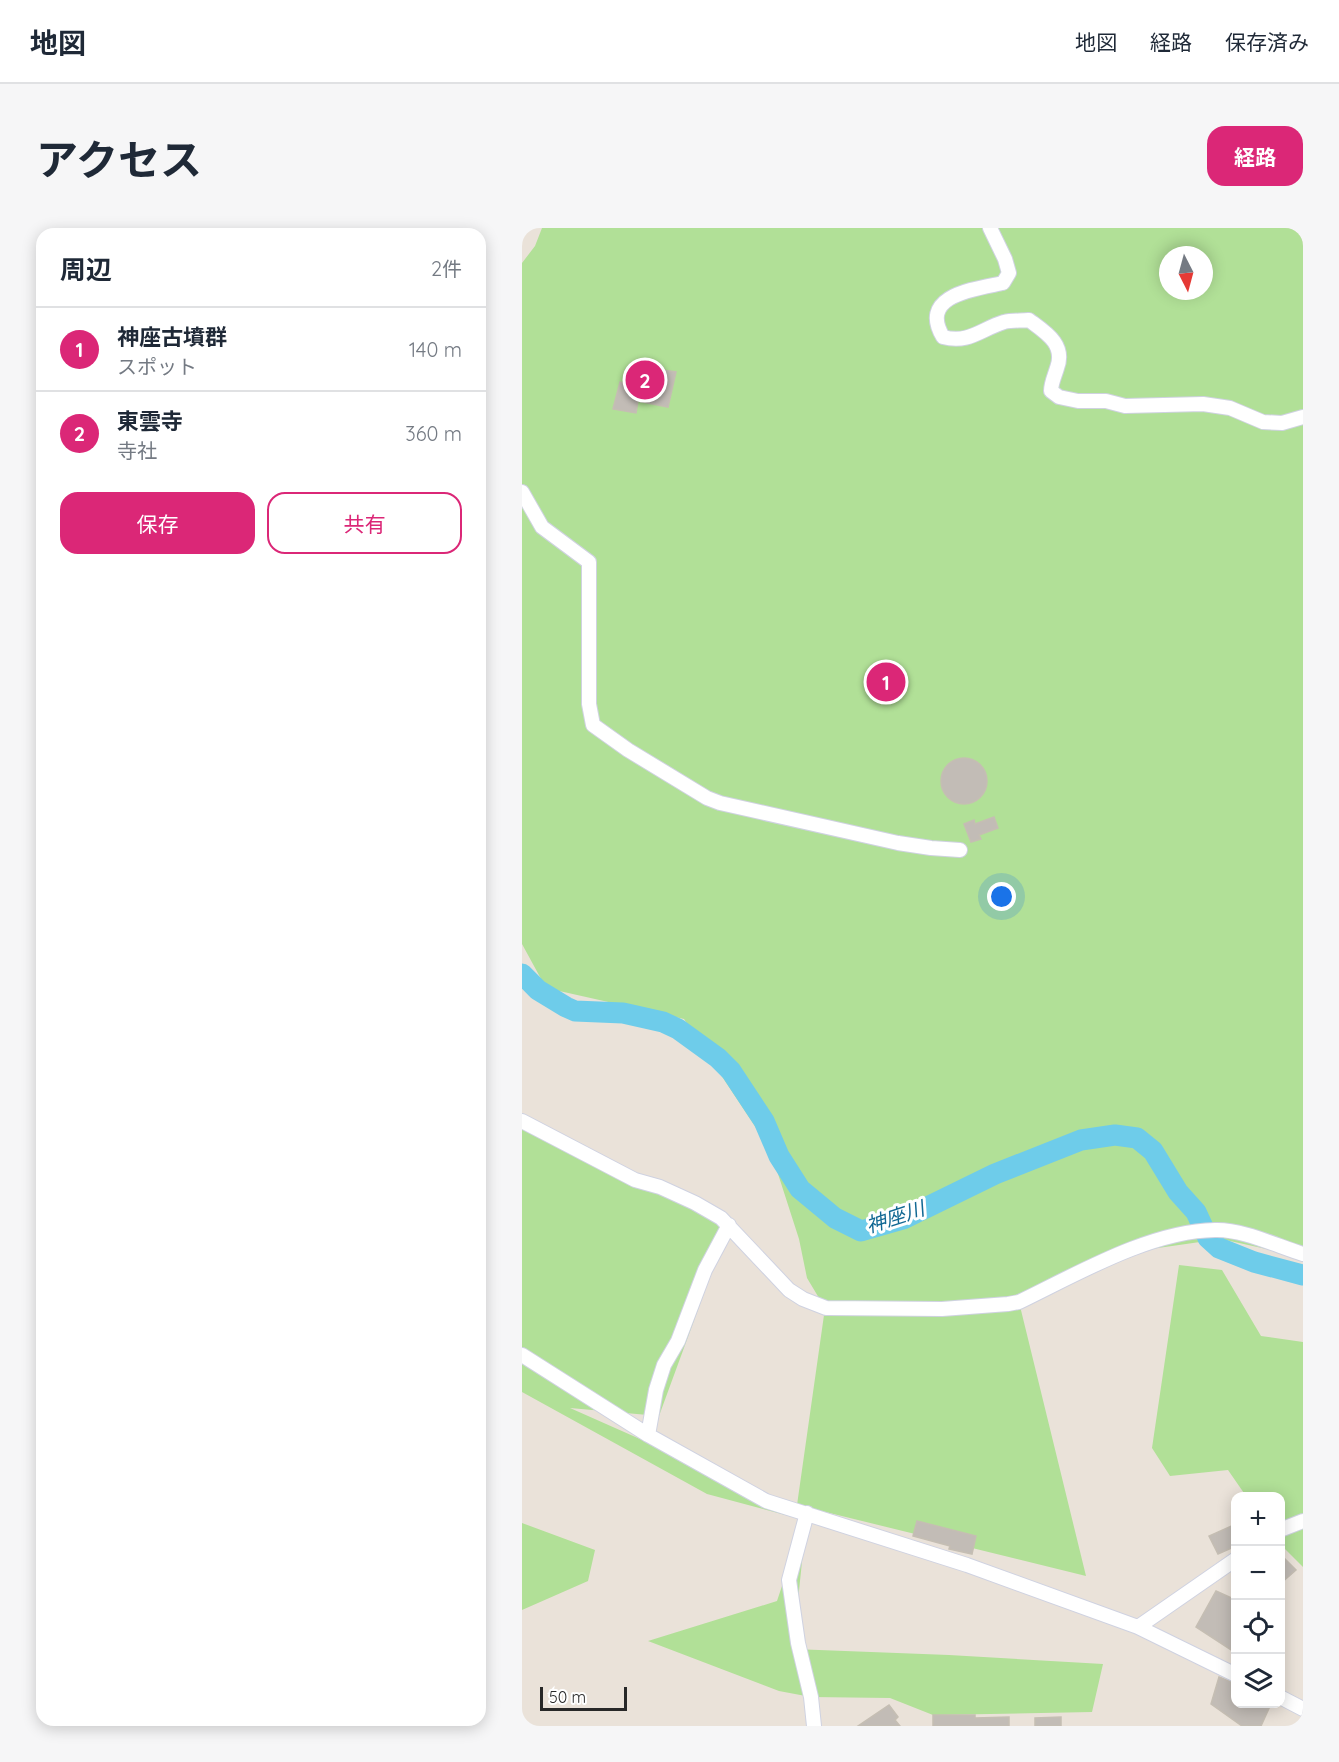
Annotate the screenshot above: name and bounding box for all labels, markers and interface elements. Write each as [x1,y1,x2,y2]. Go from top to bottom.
text: 地図 [30,25,86,60]
text: 地図 [1075,29,1117,55]
text: 経路 [1150,29,1192,55]
text: 保存済み [1225,29,1309,55]
button: 経路 [1207,126,1303,186]
text: アクセス [36,133,202,186]
north arrow [1159,246,1213,300]
text: 周辺 [60,253,112,286]
text: 2件 [431,256,462,281]
text: 神座古墳群 [117,323,227,351]
text: 1 [76,337,83,362]
text: 140 m [409,337,462,362]
text: スポット [117,354,197,379]
pin: 2 [626,358,664,402]
text: 東雲寺 [117,407,183,435]
text: 2 [74,421,85,446]
text: 360 m [405,421,462,446]
text: 寺社 [117,438,157,463]
button: 保存 [60,492,255,554]
button: 共有 [267,492,462,554]
pin: 1 [866,660,906,704]
your location [987,882,1016,911]
water label: 神座川 [862,1195,929,1238]
map controls [1231,1492,1285,1708]
button: + [1231,1492,1285,1546]
button: − [1231,1546,1285,1600]
button: locate [1231,1600,1285,1654]
button: layers [1231,1654,1285,1708]
scale bar [540,1684,627,1712]
text: 50 m [549,1687,586,1707]

